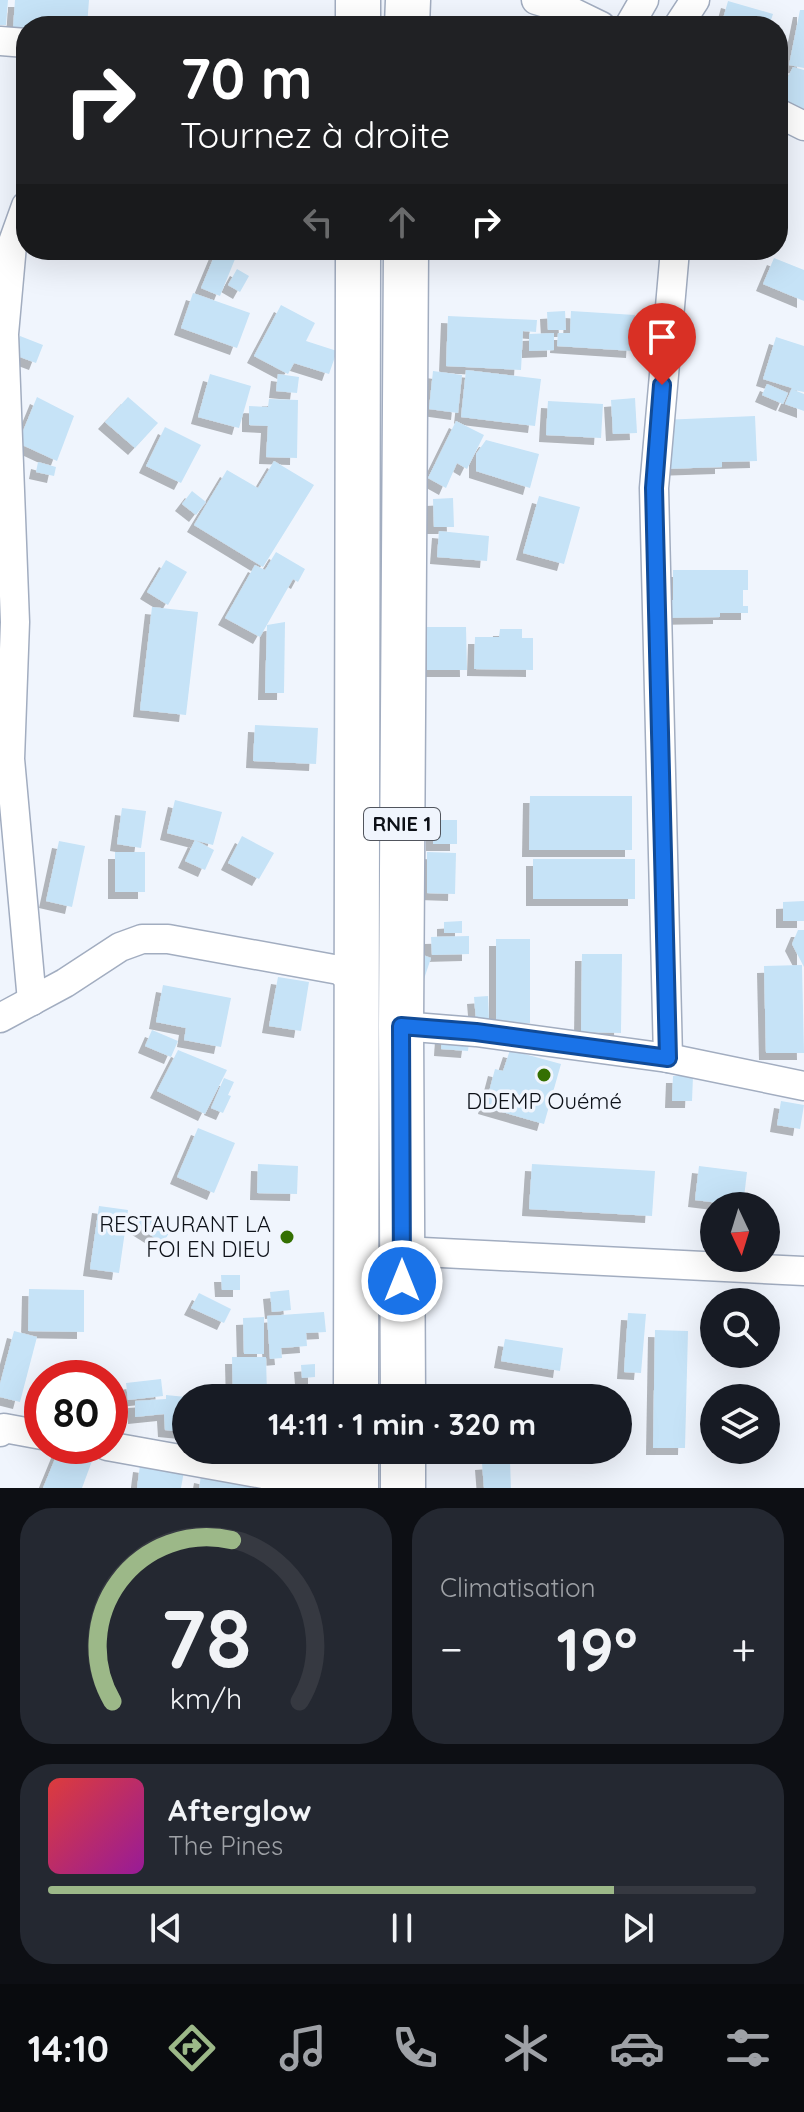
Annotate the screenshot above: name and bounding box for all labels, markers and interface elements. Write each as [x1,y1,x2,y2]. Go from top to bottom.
text: 70 m [180,43,312,113]
icon: right [48,48,152,152]
text: Tournez à droite [180,112,450,157]
icon: left [296,200,340,244]
icon: ahead [380,200,424,244]
icon: right [464,200,508,244]
pin [628,303,696,385]
icon: arrive [640,315,684,359]
road number: RNIE 1 [364,808,440,840]
marker: DDEMP Ouémé [535,1066,553,1084]
place label: DDEMP Ouémé [466,1087,622,1115]
north arrow [700,1192,780,1272]
map controls [700,1192,780,1464]
place label: RESTAURANT LA FOI EN DIEU [99,1210,271,1263]
marker: RESTAURANT LA FOI EN DIEU [278,1228,296,1246]
position arrow [360,1239,444,1323]
button: search [700,1288,780,1368]
speed limit sign: 80 [24,1360,128,1464]
button: layers [700,1384,780,1464]
text: 14:11 · 1 min · 320 m [268,1405,536,1443]
text: Climatisation [440,1571,596,1604]
text: 78 [160,1585,252,1689]
text: 19° [557,1611,638,1686]
text: − [440,1621,463,1676]
text: + [731,1621,756,1676]
text: km/h [170,1680,242,1716]
text: Afterglow [168,1791,311,1829]
text: The Pines [168,1829,283,1862]
icon: previous [144,1906,188,1950]
icon: pause [380,1906,424,1950]
icon: next [616,1906,660,1950]
icon: directions [164,2020,220,2076]
icon: music [275,2020,331,2076]
icon: phone [387,2020,443,2076]
icon: climate [498,2020,554,2076]
icon: car [609,2020,665,2076]
icon: filters [720,2020,776,2076]
text: 14:10 [28,2026,109,2071]

